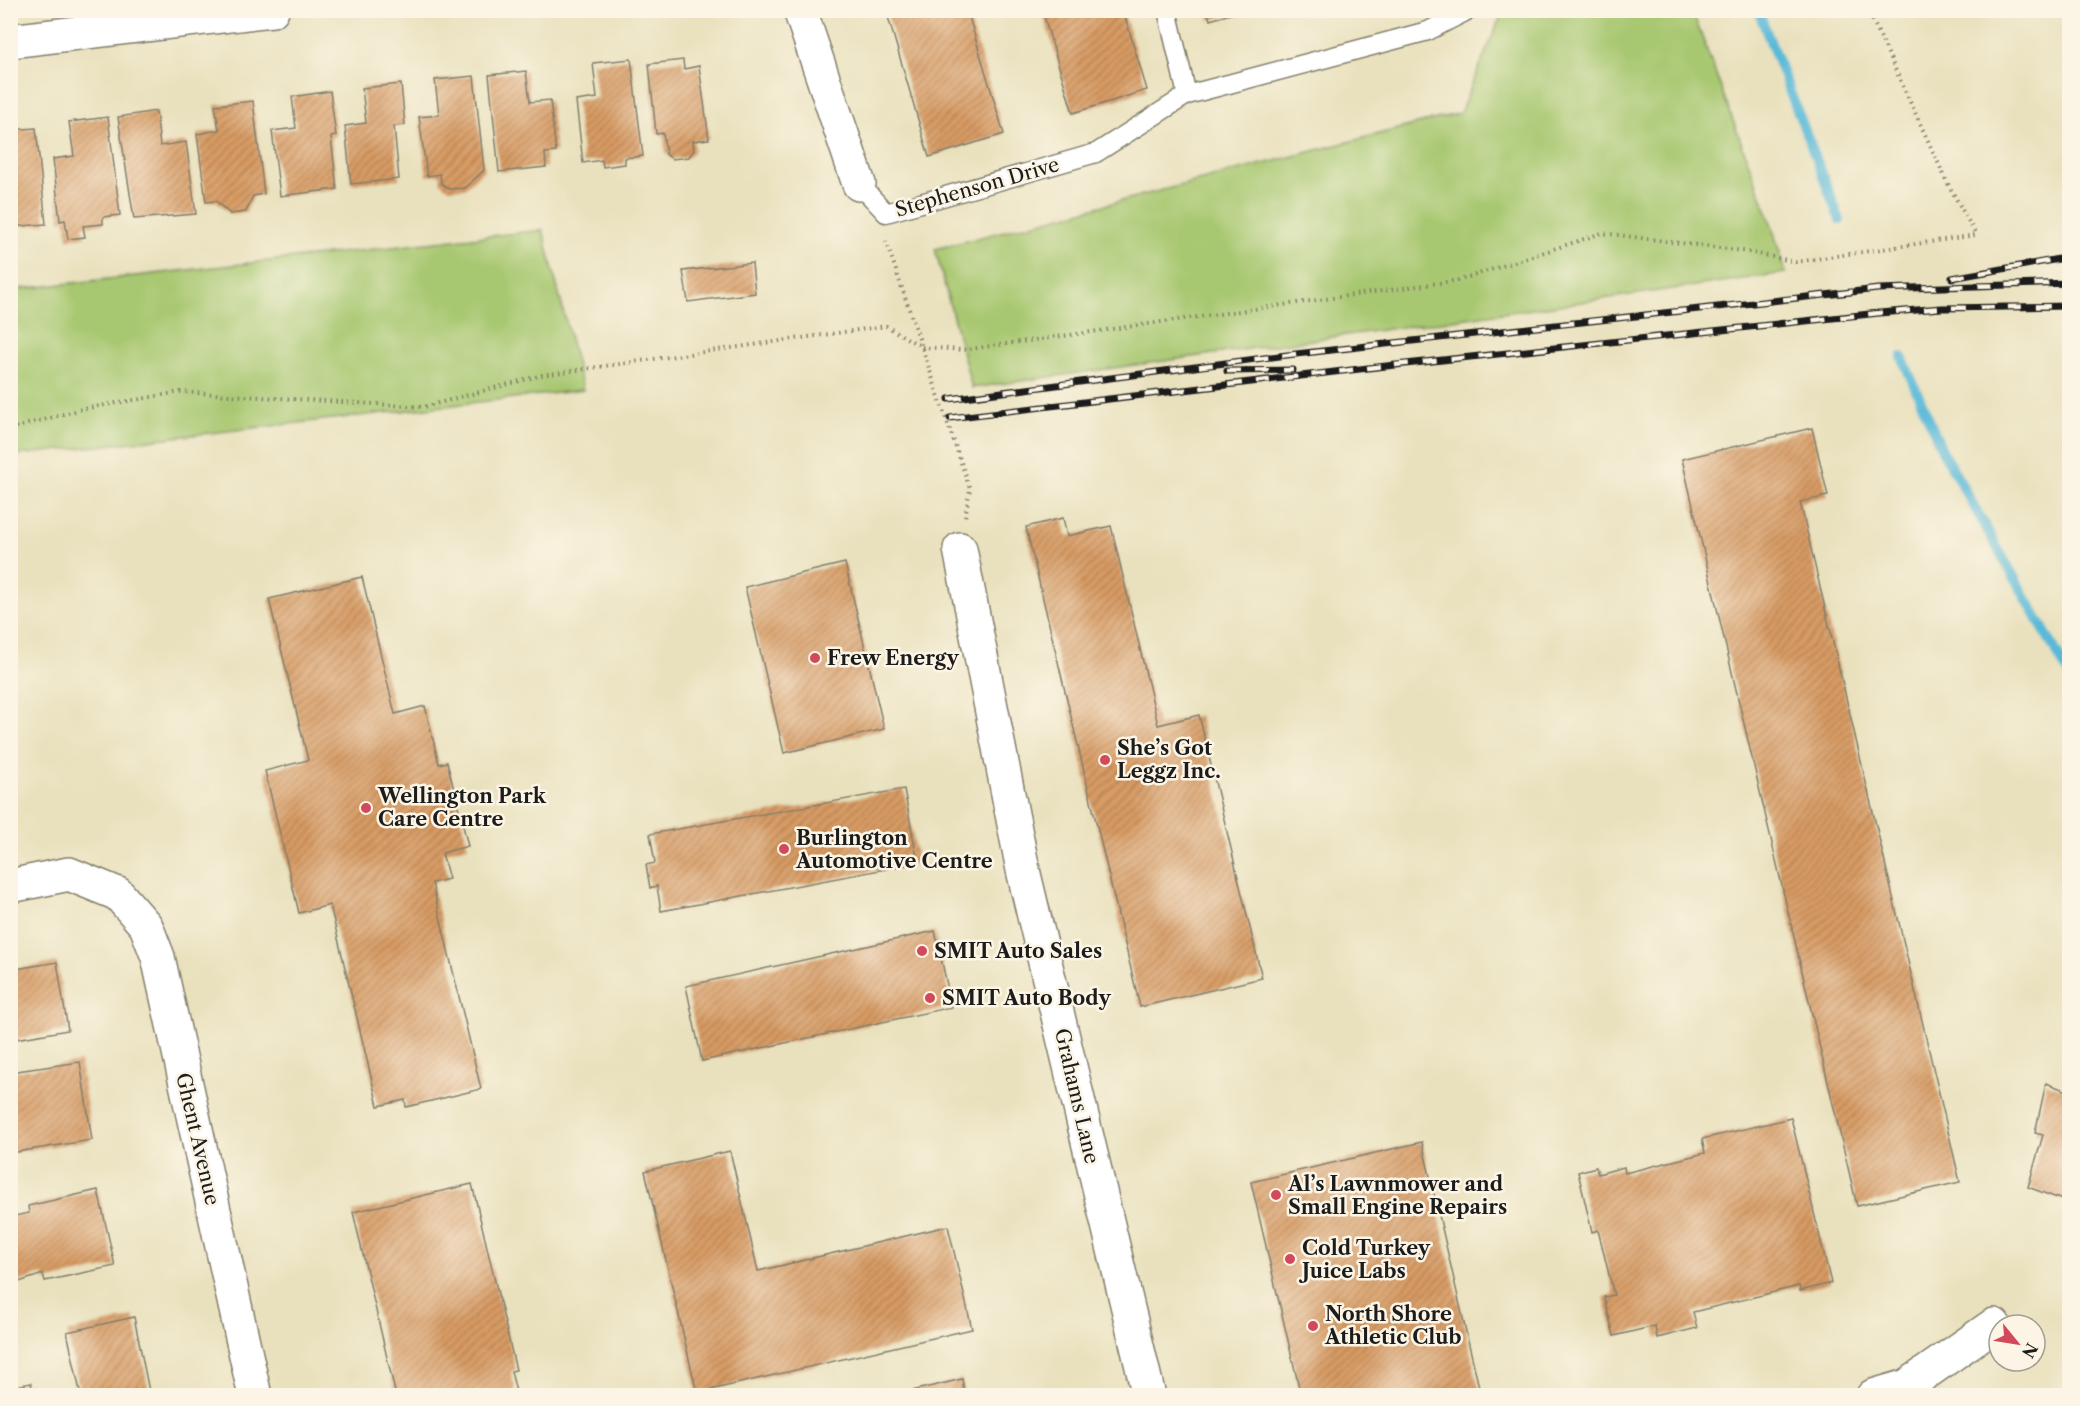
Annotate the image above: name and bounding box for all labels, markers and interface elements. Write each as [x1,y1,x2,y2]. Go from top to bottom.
street label: Stephenson Drive [892,152,1062,222]
place label: Frew Energy [827,646,960,670]
marker: Frew Energy [808,651,822,665]
place label: She’s Got Leggz Inc. [1117,736,1221,783]
marker: She’s Got Leggz Inc. [1098,753,1112,767]
place label: Wellington Park Care Centre [377,784,547,831]
marker: Wellington Park Care Centre [359,801,373,815]
place label: Burlington Automotive Centre [795,826,993,873]
marker: Burlington Automotive Centre [777,842,791,856]
place label: SMIT Auto Sales [934,939,1102,963]
marker: SMIT Auto Sales [915,944,929,958]
place label: SMIT Auto Body [942,986,1112,1010]
marker: SMIT Auto Body [923,991,937,1005]
street label: Grahams Lane [1050,1026,1104,1166]
street label: Ghent Avenue [171,1071,225,1207]
place label: Al’s Lawnmower and Small Engine Repairs [1287,1172,1507,1219]
marker: Al’s Lawnmower and Small Engine Repairs [1269,1188,1283,1202]
place label: Cold Turkey Juice Labs [1298,1236,1431,1283]
marker: Cold Turkey Juice Labs [1283,1252,1297,1266]
place label: North Shore Athletic Club [1324,1302,1462,1349]
north arrow [1987,1313,2047,1373]
marker: North Shore Athletic Club [1306,1319,1320,1333]
text: N [2018,1339,2042,1362]

